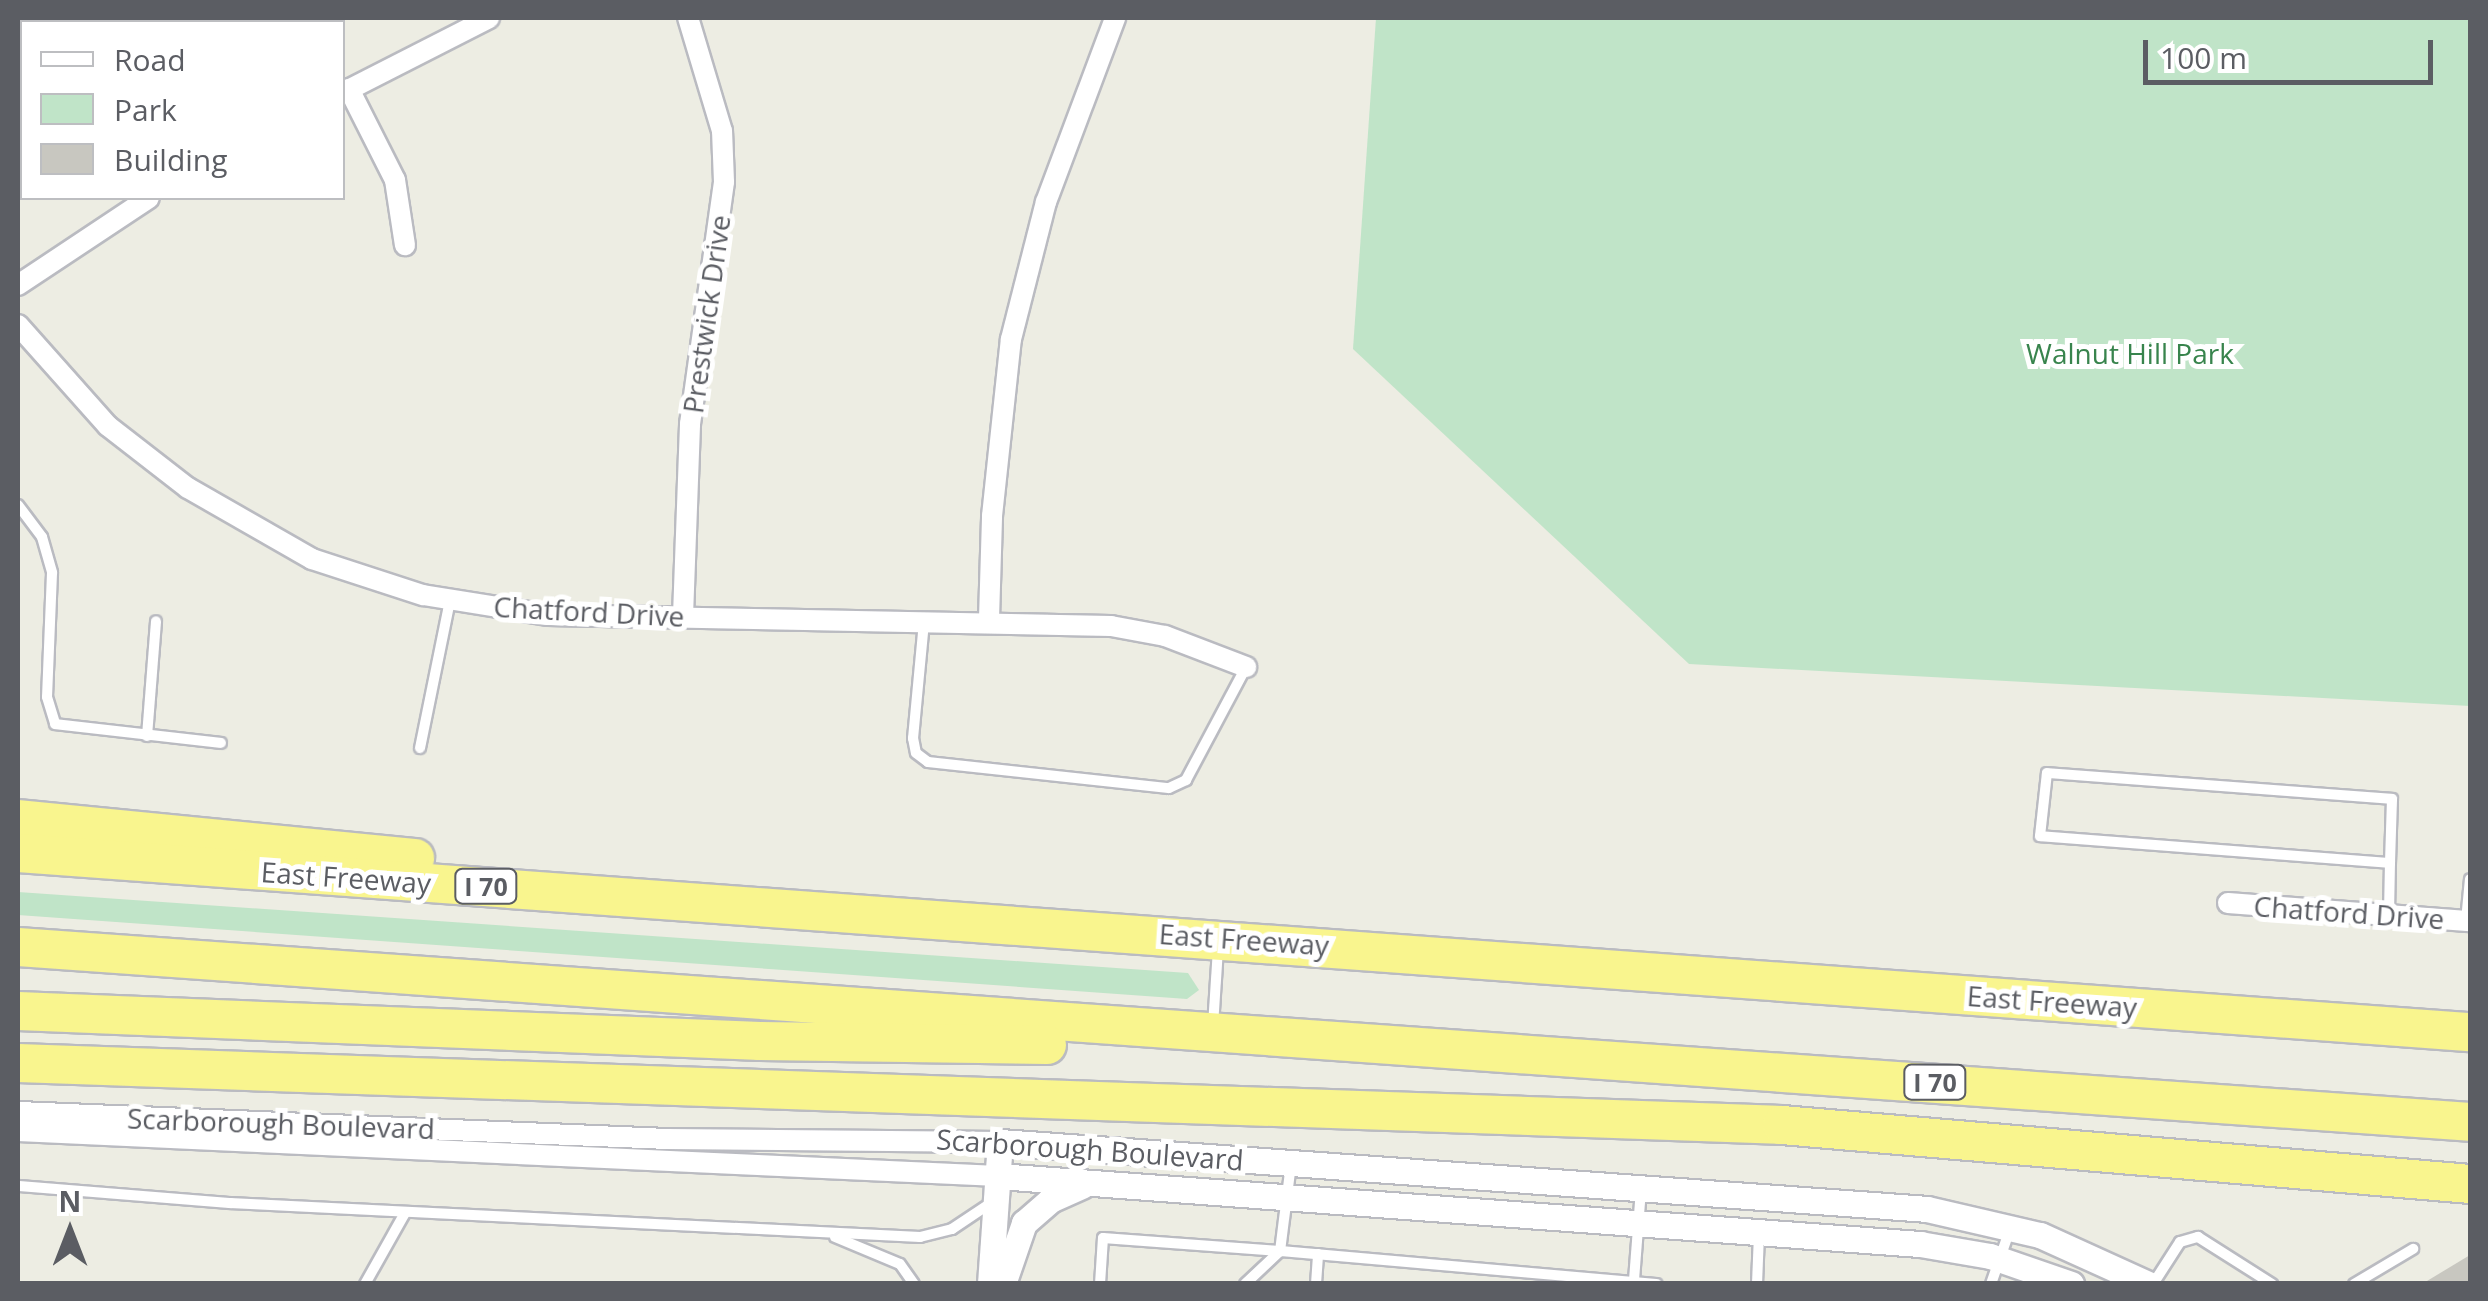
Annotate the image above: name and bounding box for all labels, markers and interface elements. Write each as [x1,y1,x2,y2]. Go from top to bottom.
legend [20,20,345,200]
scale bar [2148,20,2438,82]
text: 100 m [2160,37,2247,78]
text: Road [114,39,186,80]
text: Park [114,89,177,130]
text: Building [114,139,228,180]
street label: Prestwick Drive [675,213,737,415]
park label: Walnut Hill Park [2026,336,2234,370]
street label: Chatford Drive [493,589,685,633]
street label: East Freeway [260,854,432,900]
road number: I 70 [454,866,518,906]
street label: Chatford Drive [2253,889,2445,935]
street label: East Freeway [1158,916,1330,962]
street label: East Freeway [1966,978,2138,1024]
road number: I 70 [1902,1062,1968,1102]
street label: Scarborough Boulevard [127,1101,435,1145]
street label: Scarborough Boulevard [935,1122,1245,1176]
north arrow [20,1181,120,1281]
text: N [59,1182,81,1220]

